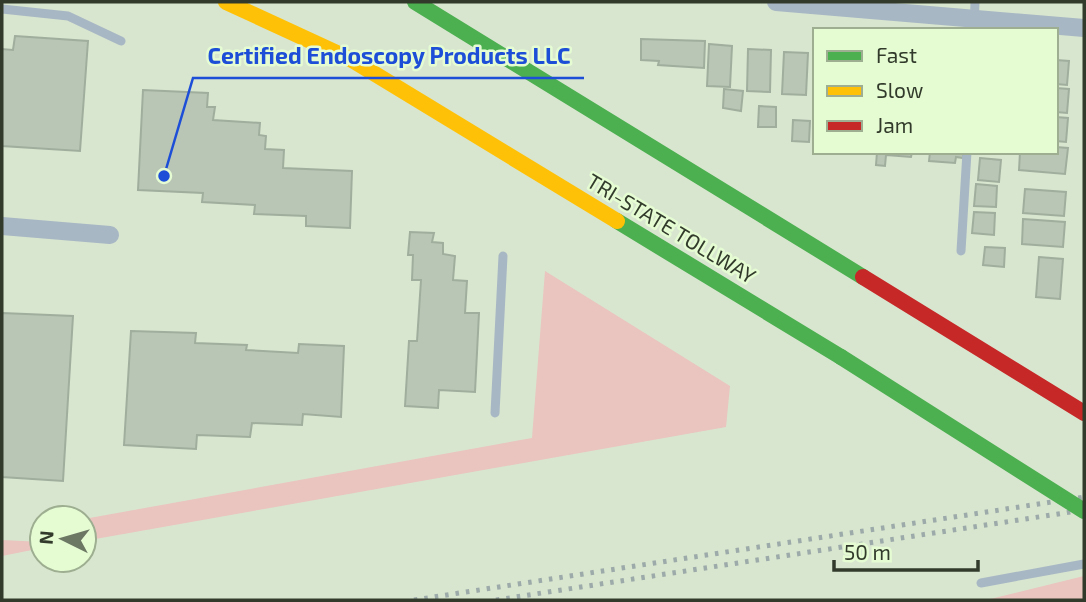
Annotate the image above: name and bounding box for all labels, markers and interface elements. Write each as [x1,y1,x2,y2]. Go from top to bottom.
legend [813,28,1058,154]
callout: Certified Endoscopy Products LLC [193,34,584,78]
text: Certified Endoscopy Products LLC [208,41,570,69]
text: Fast [876,42,917,67]
text: Slow [876,77,923,102]
text: Jam [876,112,913,137]
street label: TRI-STATE TOLLWAY [583,167,761,288]
north arrow [28,504,98,574]
scale bar [834,528,978,572]
text: N [34,530,58,545]
text: 50 m [844,539,891,564]

